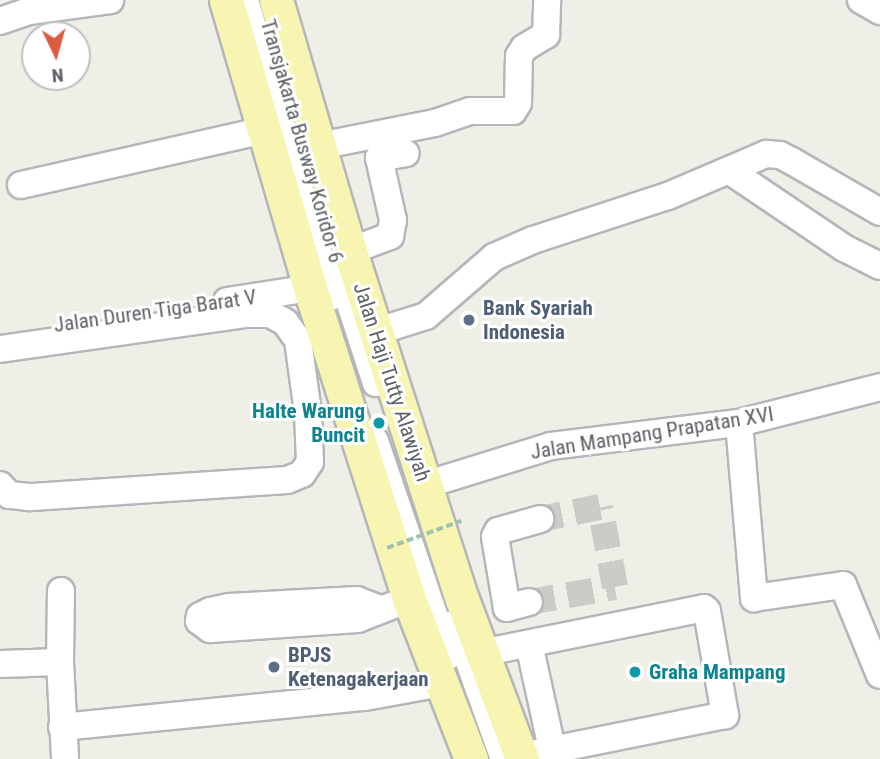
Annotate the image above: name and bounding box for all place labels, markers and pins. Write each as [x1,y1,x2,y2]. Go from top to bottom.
place label: Bank Syariah Indonesia [483,295,593,345]
marker: Bank Syariah Indonesia [461,312,477,328]
place label: Halte Warung Buncit [252,398,365,448]
marker: Halte Warung Buncit [371,415,387,431]
place label: BPJS Ketenagakerjaan [288,642,429,692]
marker: BPJS Ketenagakerjaan [266,659,282,675]
place label: Graha Mampang [649,659,785,685]
marker: Graha Mampang [627,664,643,680]

